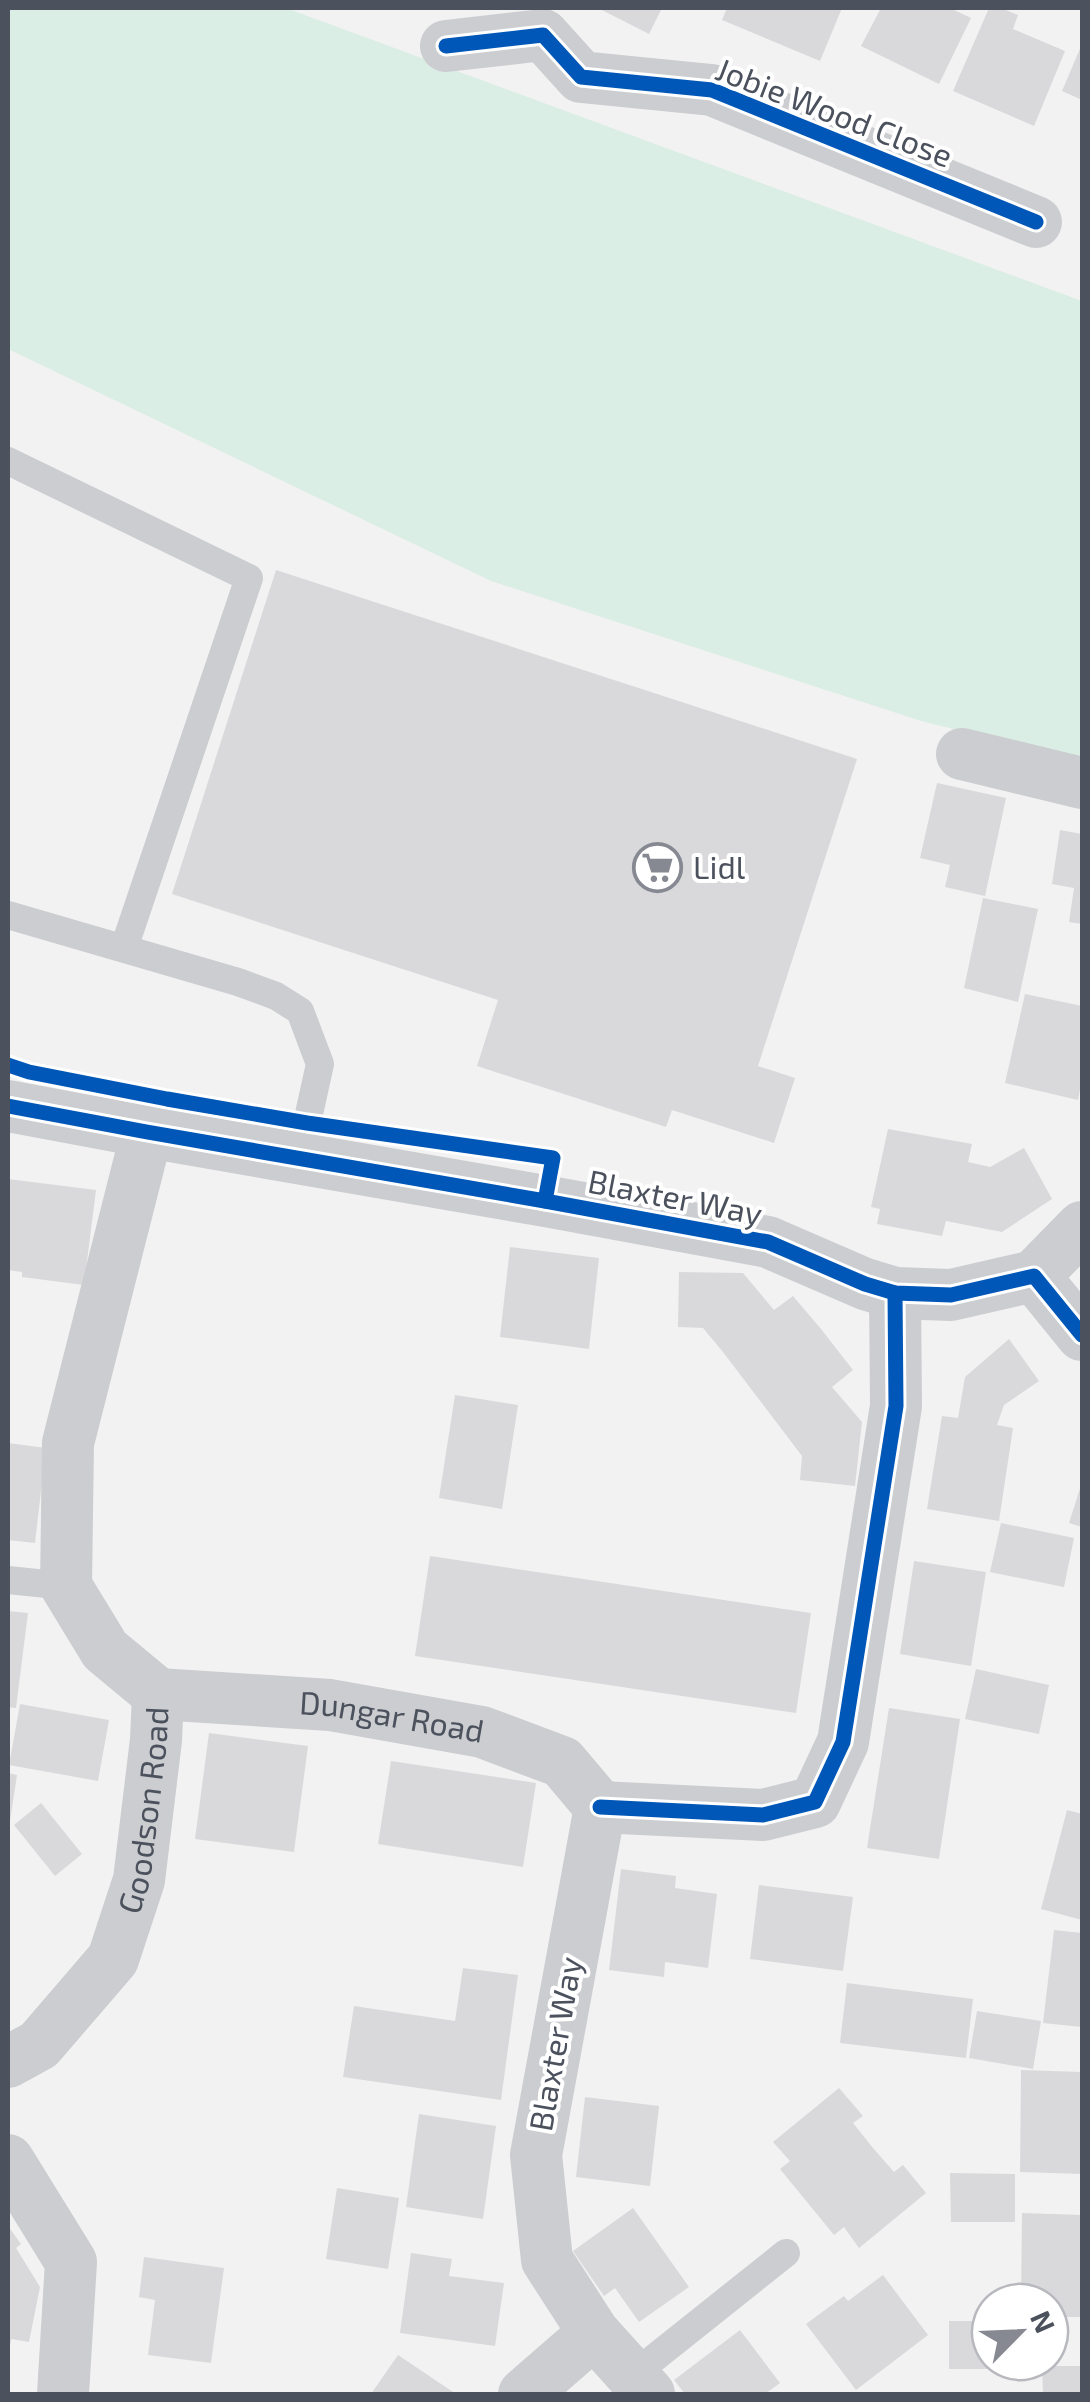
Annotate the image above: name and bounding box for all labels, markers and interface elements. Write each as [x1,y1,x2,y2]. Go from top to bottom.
street label: Jobie Wood Close [711,49,958,174]
supermarket icon: Lidl [632,842,684,894]
place label: Lidl [693,847,746,885]
street label: Blaxter Way [585,1161,766,1232]
street label: Dungar Road [298,1682,487,1749]
street label: Goodson Road [108,1706,174,1918]
street label: Blaxter Way [520,1953,588,2134]
north arrow [970,2282,1070,2382]
text: N [1024,2305,1063,2338]

